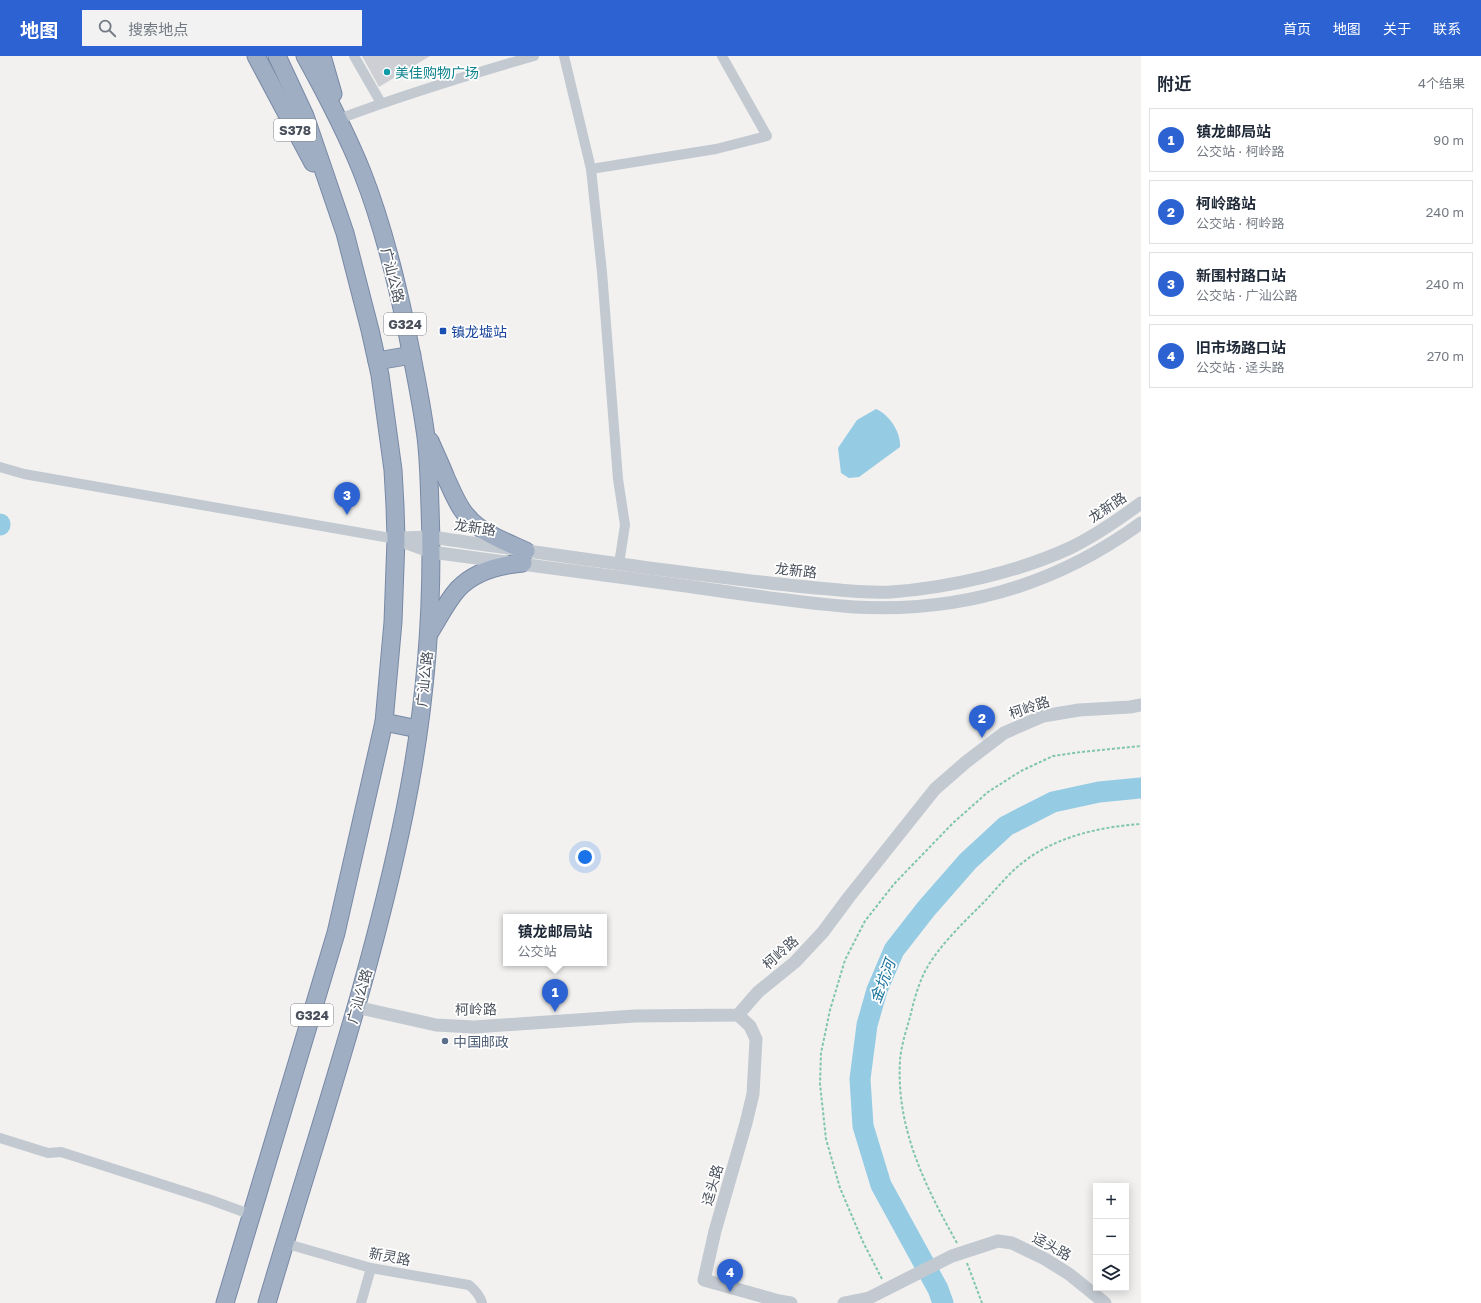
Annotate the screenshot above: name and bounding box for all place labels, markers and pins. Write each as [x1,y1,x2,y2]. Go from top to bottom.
place label: 美佳购物广场 [395,64,479,81]
marker: 美佳购物广场 [382,67,392,77]
place label: 镇龙墟站 [451,323,507,340]
marker: 镇龙墟站 [438,326,448,336]
pin: 3 [334,482,360,515]
pin: 2 [969,705,995,738]
pin: 1 [542,979,568,1012]
place label: 中国邮政 [453,1033,509,1050]
marker: 中国邮政 [440,1036,450,1046]
pin: 4 [717,1259,743,1292]

